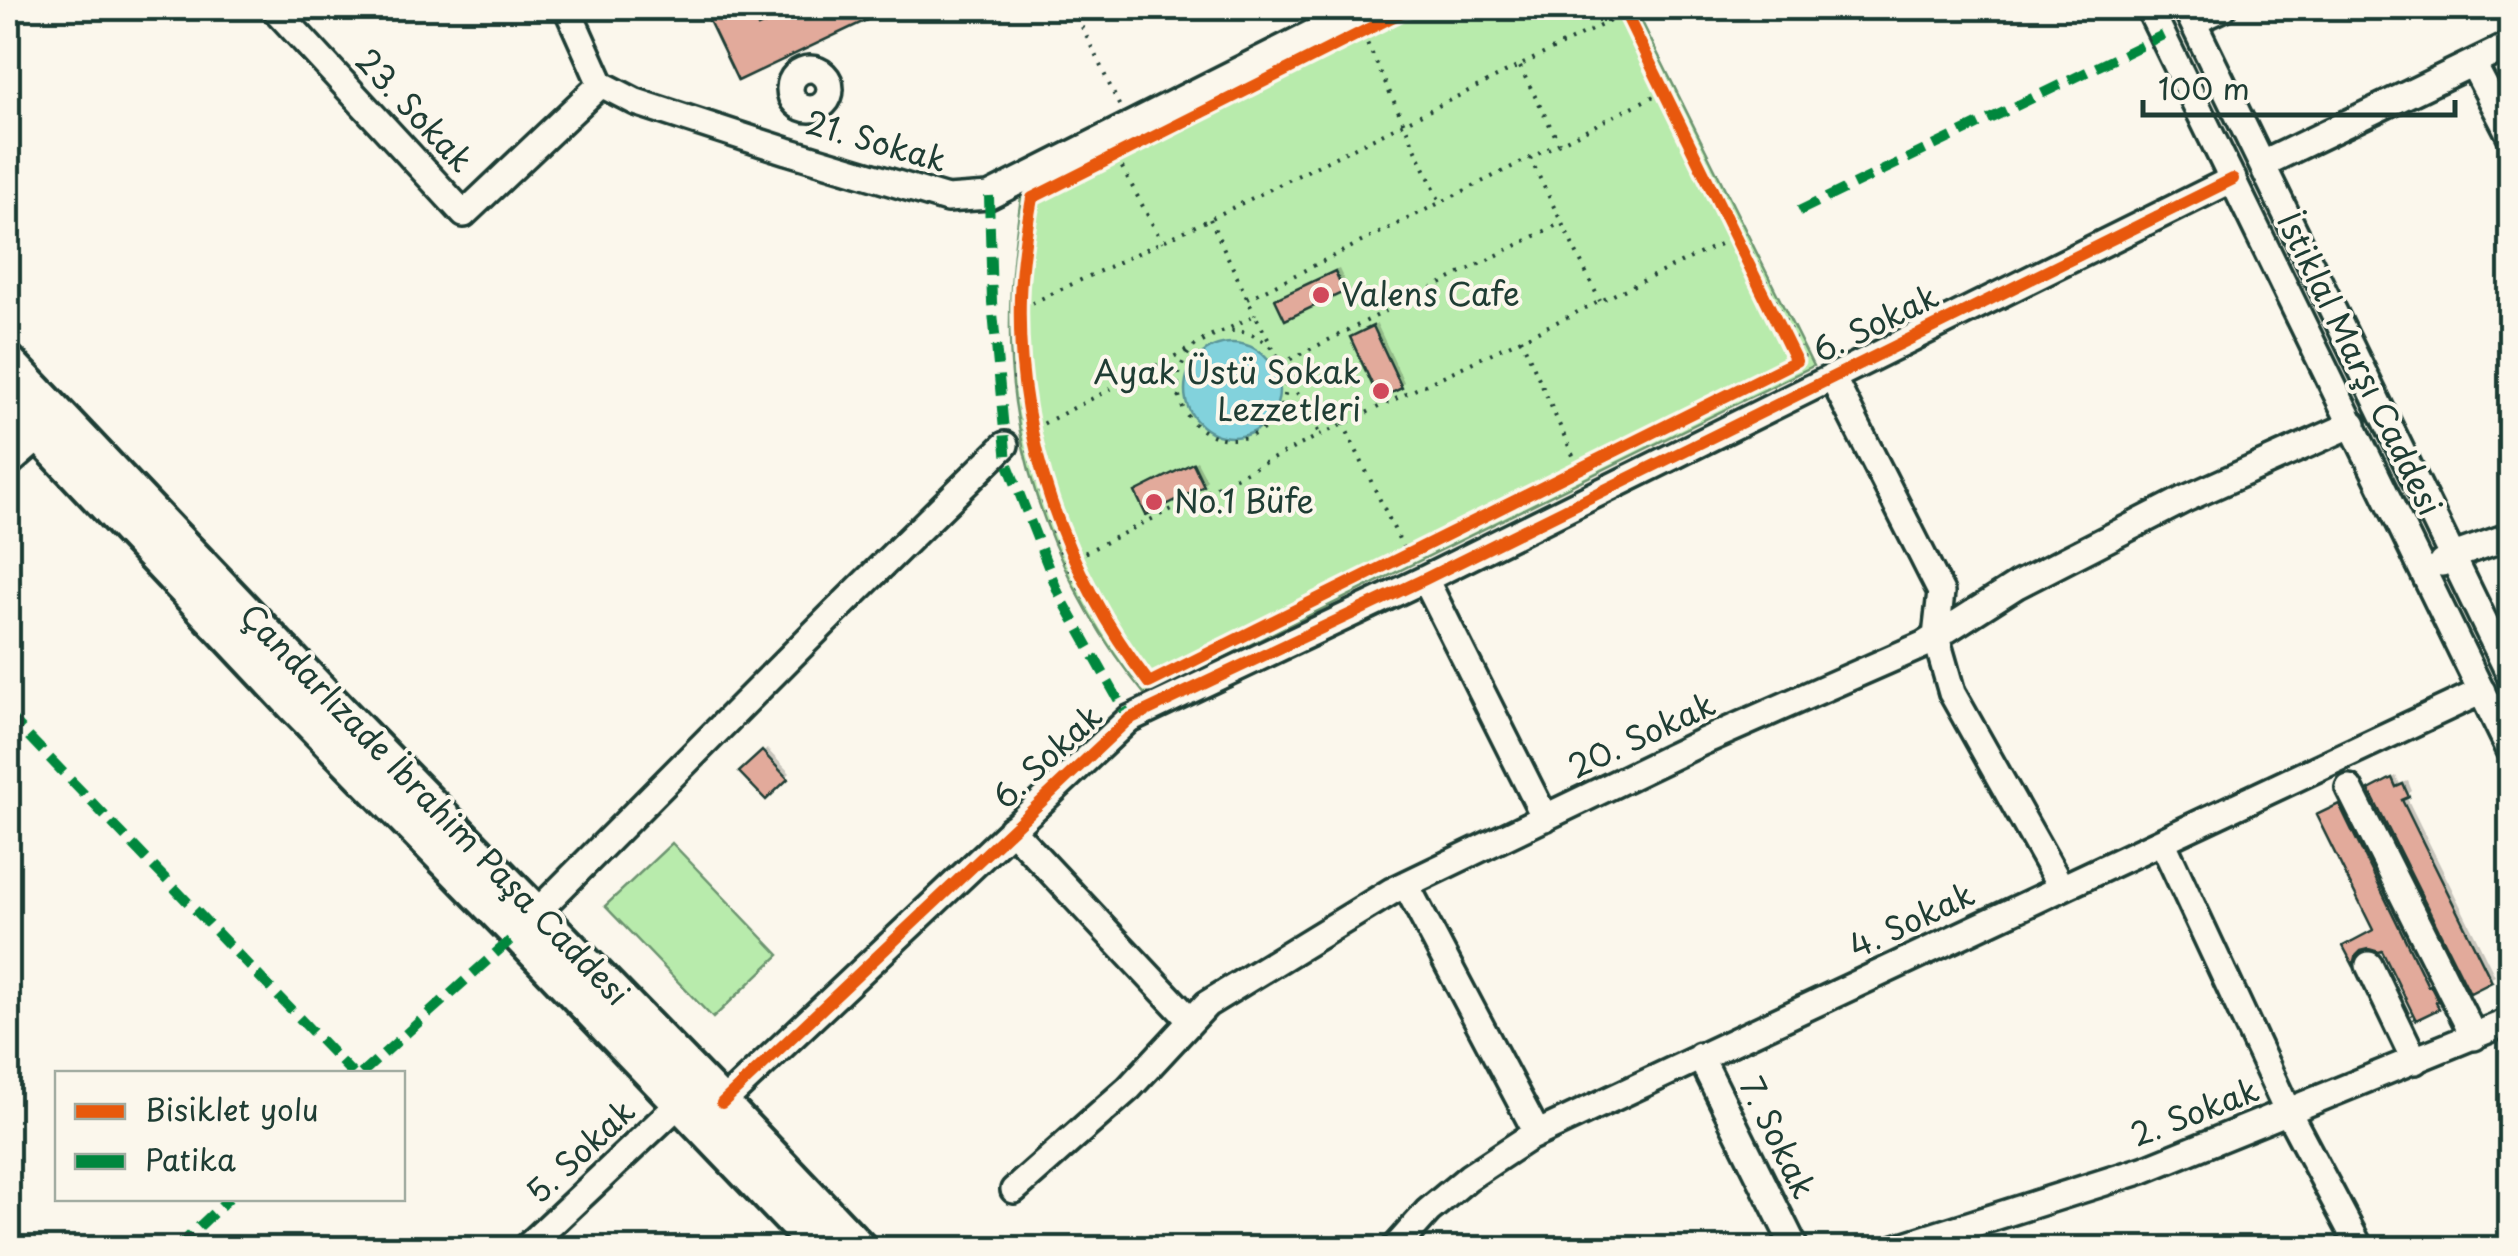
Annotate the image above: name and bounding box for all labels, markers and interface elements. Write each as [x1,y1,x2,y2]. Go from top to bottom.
street label: 23. Sokak [345,37,485,182]
scale bar [2143,55,2456,117]
text: 100 m [2158,65,2250,110]
street label: 21. Sokak [800,97,953,183]
street label: İstiklal Marşı Caddesi [2266,203,2455,523]
place label: Valens Cafe [1341,269,1520,317]
street label: 6. Sokak [1804,271,1946,373]
marker: Valens Cafe [1310,284,1332,306]
place label: Ayak Üstü Sokak Lezzetleri [1093,347,1361,432]
marker: Ayak Üstü Sokak Lezzetleri [1370,380,1392,402]
place label: No.1 Büfe [1174,476,1314,524]
marker: No.1 Büfe [1143,491,1165,513]
street label: Çandarlızade İbrahim Paşa Caddesi [230,592,641,1016]
street label: 20. Sokak [1560,679,1723,789]
street label: 6. Sokak [981,692,1112,819]
street label: 4. Sokak [1841,869,1982,969]
street label: 2. Sokak [2123,1065,2265,1158]
street label: 7. Sokak [1729,1068,1829,1206]
legend [55,1071,405,1201]
text: Bisiklet yolu [145,1086,319,1131]
street label: 5. Sokak [514,1087,645,1214]
text: Patika [145,1136,236,1181]

